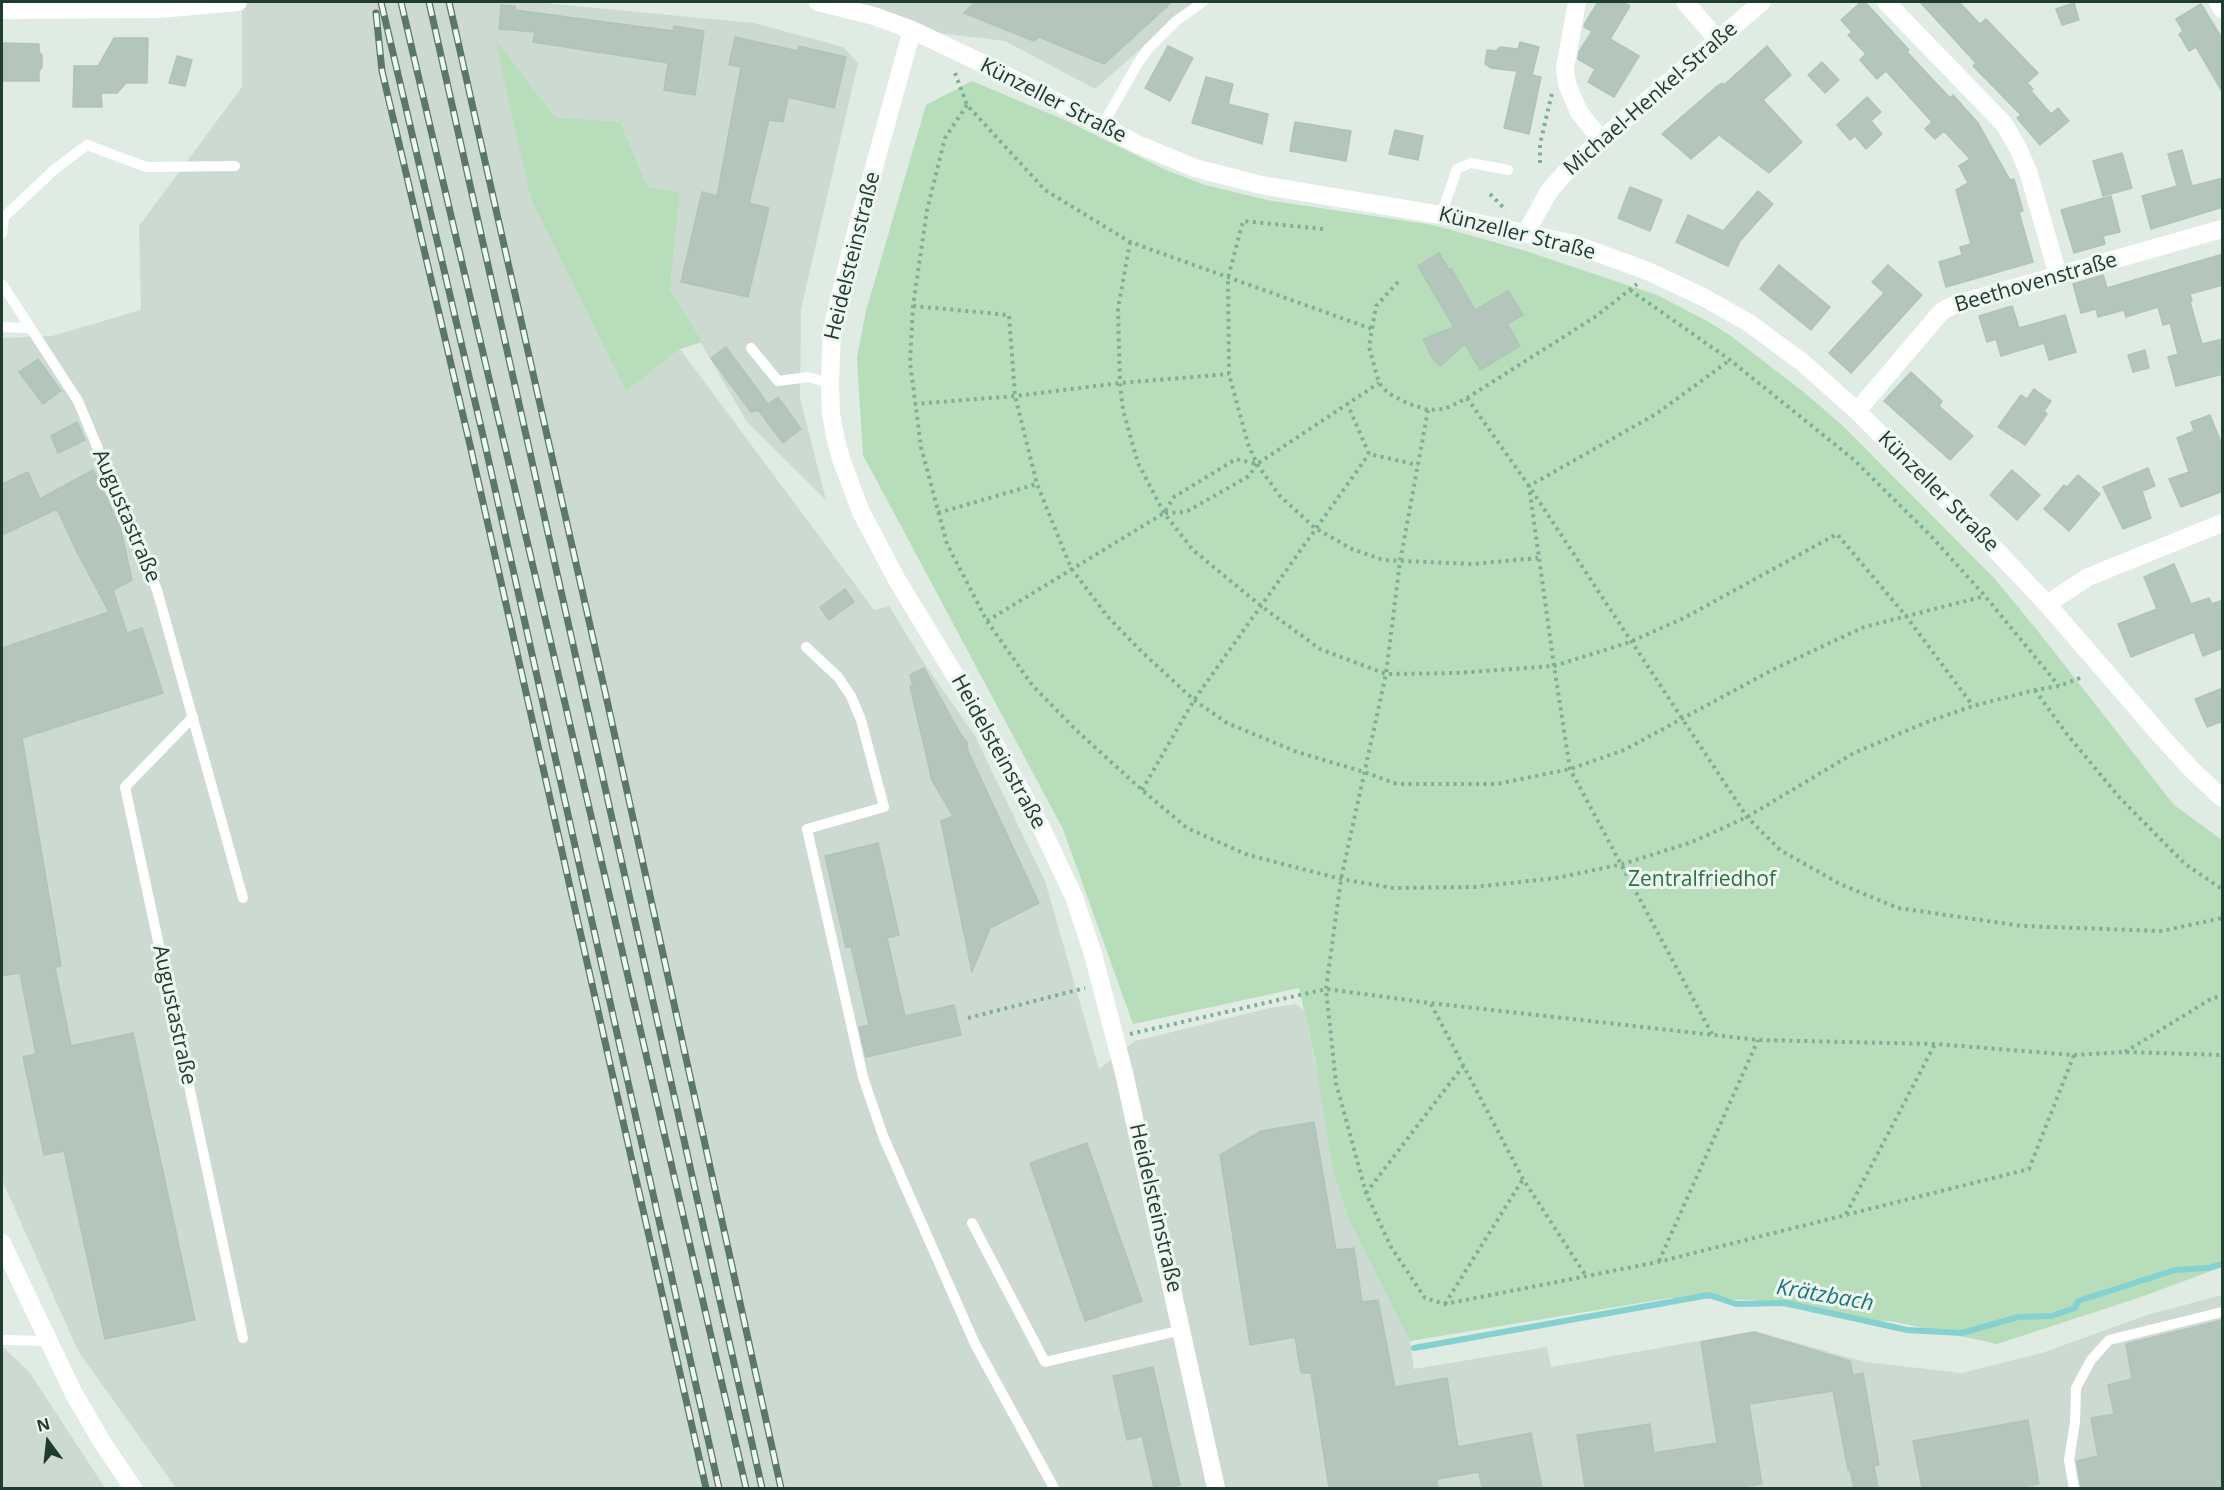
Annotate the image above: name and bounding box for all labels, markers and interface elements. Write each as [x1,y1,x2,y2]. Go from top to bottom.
street label: Michael-Henkel-Straße [1559,17,1743,181]
street label: Künzeller Straße [976,53,1130,149]
street label: Heidelsteinstraße [820,169,886,343]
street label: Künzeller Straße [1436,202,1598,266]
street label: Beethovenstraße [1952,248,2120,318]
street label: Künzeller Straße [1872,426,2004,558]
street label: Augustastraße [87,446,165,586]
street label: Heidelsteinstraße [945,670,1051,834]
park label: Zentralfriedhof [1628,867,1776,893]
street label: Augustastraße [147,943,201,1087]
street label: Heidelsteinstraße [1123,1121,1187,1295]
water label: Krätzbach [1774,1274,1876,1318]
north arrow [18,1412,78,1472]
text: N [34,1412,52,1437]

